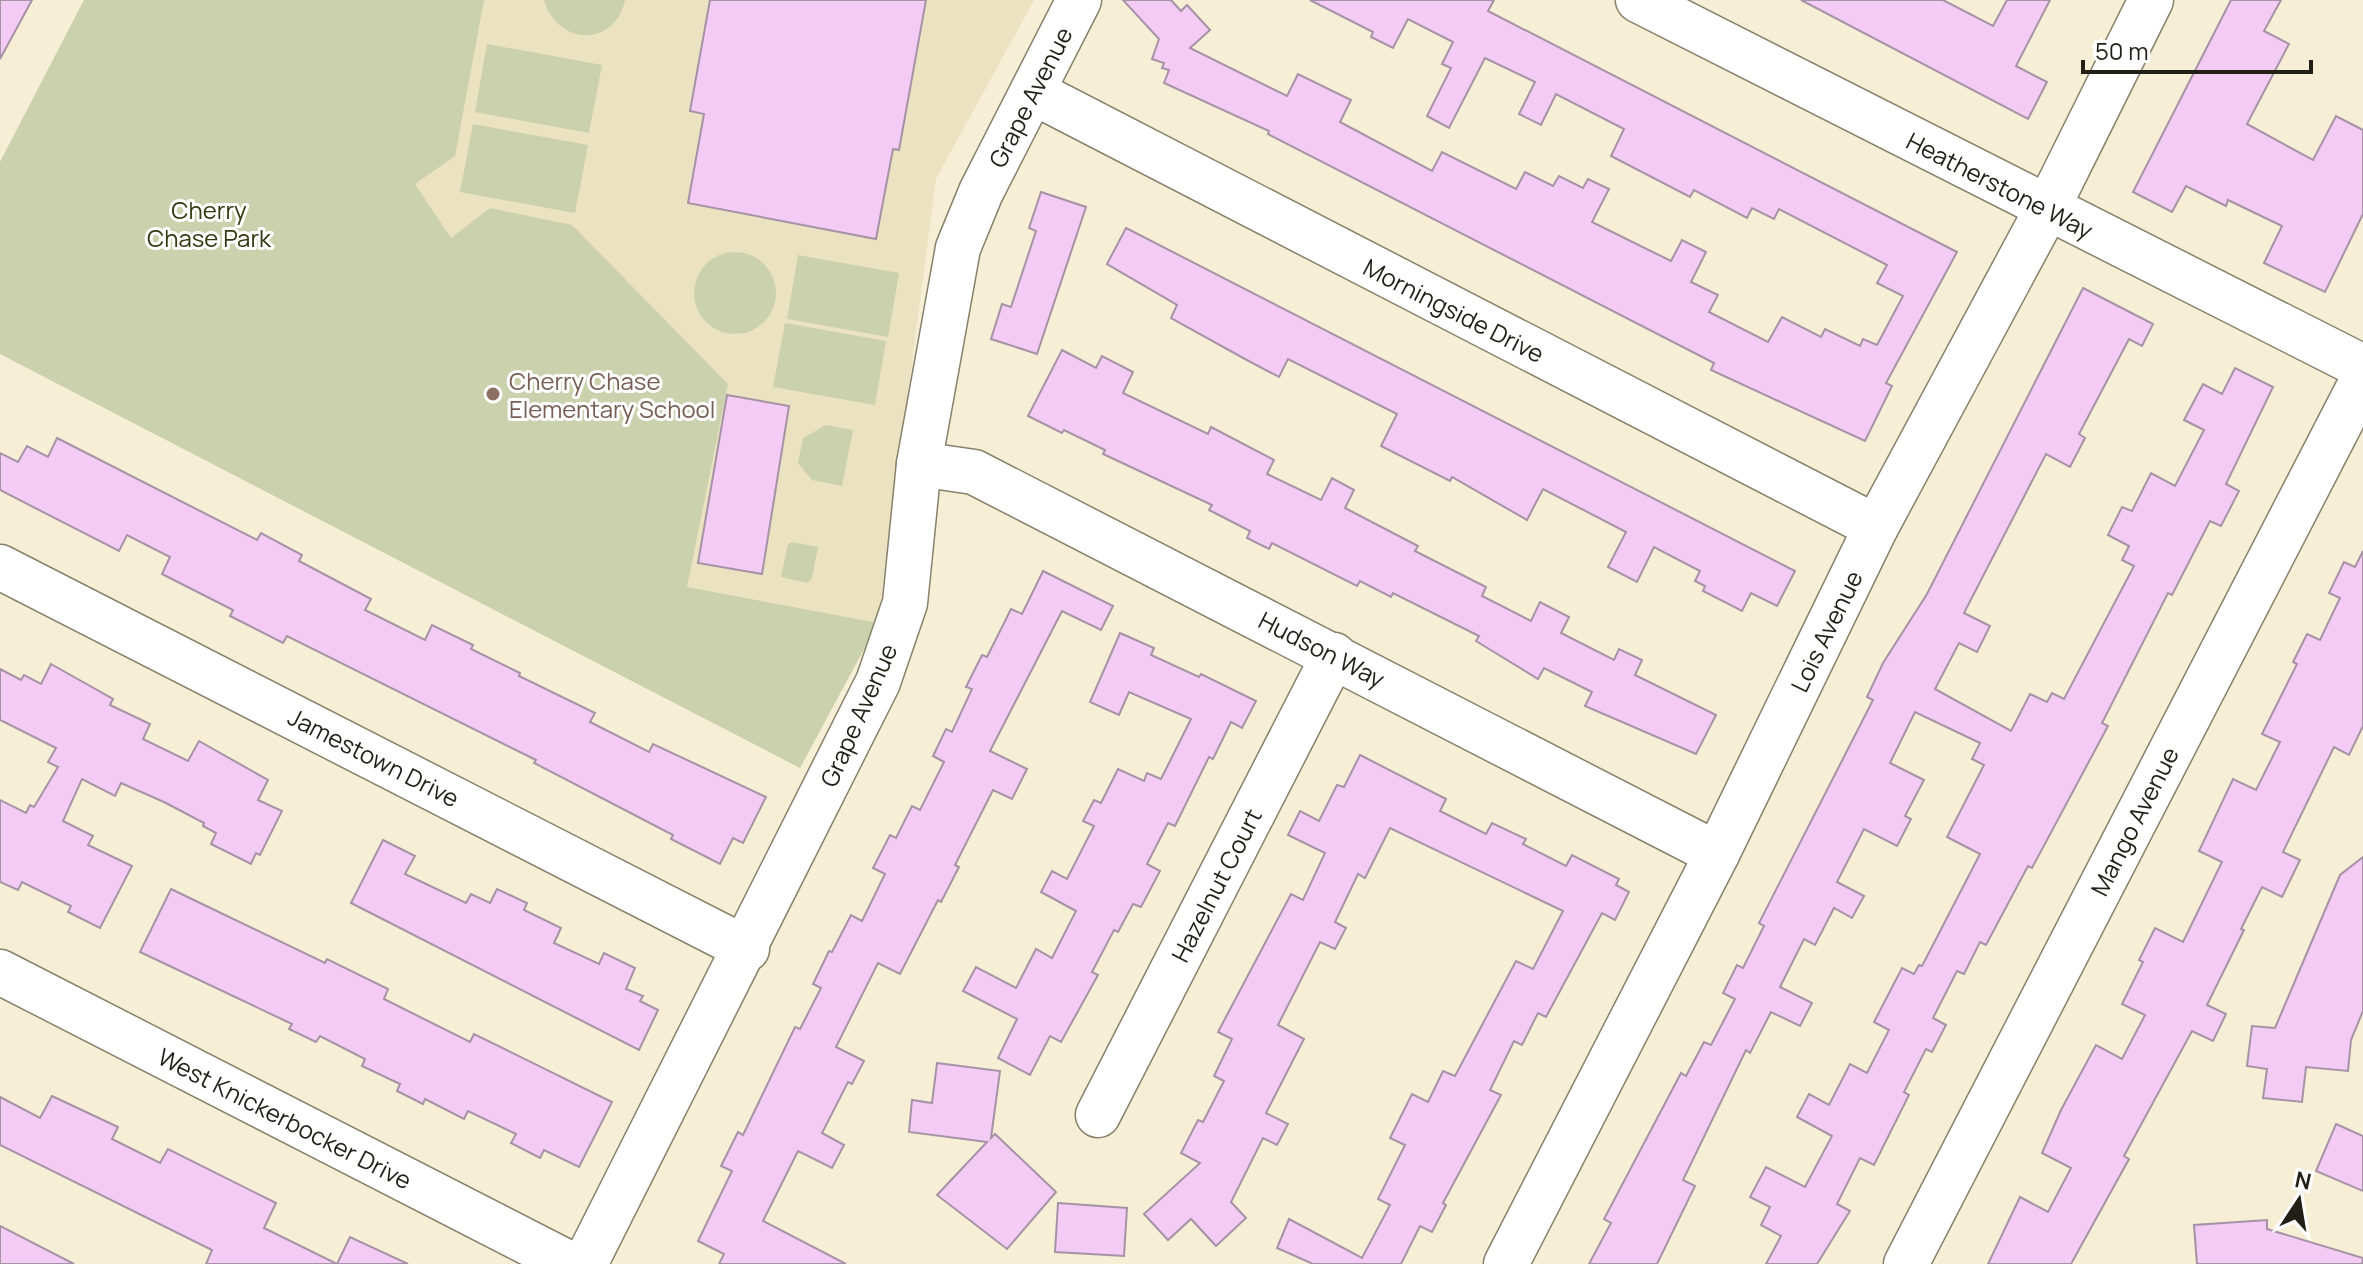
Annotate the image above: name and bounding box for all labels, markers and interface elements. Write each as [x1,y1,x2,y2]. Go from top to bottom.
street label: Grape Avenue [980,21,1080,173]
scale bar [2083,24,2311,74]
text: 50 m [2095,34,2149,67]
street label: Heatherstone Way [1901,124,2099,246]
park label: Cherry Chase Park [147,193,272,254]
street label: Morningside Drive [1358,250,1550,370]
place label: Cherry Chase Elementary School [509,364,715,425]
marker: Cherry Chase Elementary School [484,385,502,403]
street label: Lois Avenue [1782,565,1870,697]
street label: Hudson Way [1253,603,1391,695]
street label: Grape Avenue [812,638,904,792]
street label: Jamestown Drive [283,700,465,814]
street label: Mango Avenue [2082,741,2186,901]
street label: Hazelnut Court [1163,803,1269,967]
street label: West Knickerbocker Drive [152,1040,418,1196]
north arrow [2259,1160,2339,1240]
text: N [2292,1164,2314,1197]

